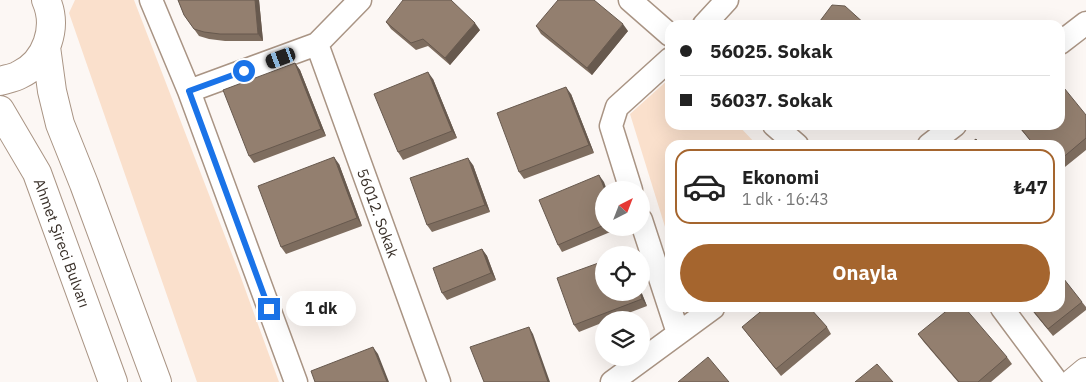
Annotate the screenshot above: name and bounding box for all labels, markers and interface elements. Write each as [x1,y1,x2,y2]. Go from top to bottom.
text: 56025. Sokak [710,39,833,63]
car [264,46,297,70]
route start [233,60,255,82]
text: 56037. Sokak [710,88,833,112]
icon: car [682,164,727,209]
text: Ekonomi [742,165,819,189]
street label: 56012. Sokak [353,166,403,260]
text: ₺47 [1014,175,1048,199]
street label: Ahmet Şireci Bulvarı [30,176,94,310]
north arrow [595,181,650,236]
map controls [595,181,650,366]
text: 1 dk · 16:43 [742,189,829,209]
button: Onayla [680,244,1050,302]
button: locate [595,246,650,301]
callout: 1 dk [286,292,356,326]
route end [258,298,280,320]
text: 1 dk [305,298,337,318]
button: layers [595,311,650,366]

